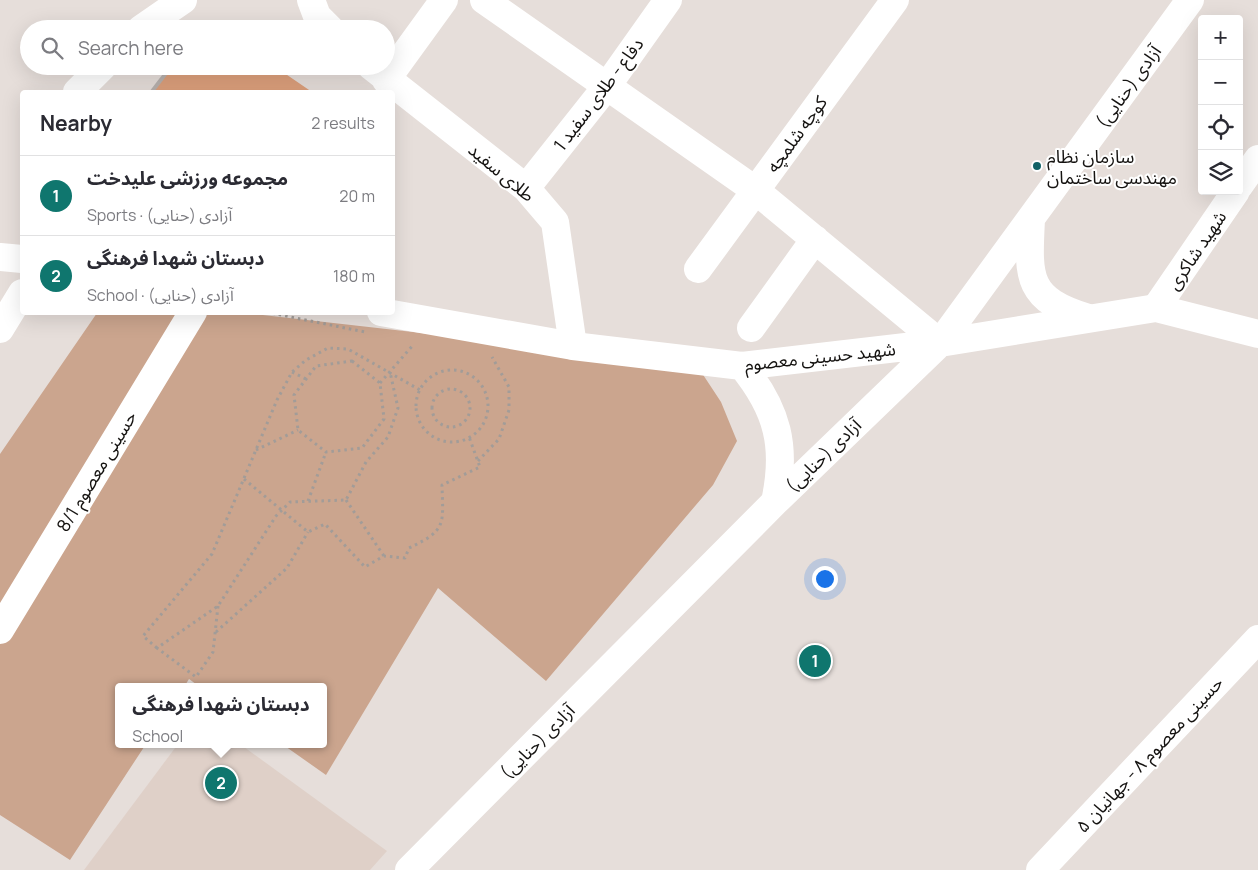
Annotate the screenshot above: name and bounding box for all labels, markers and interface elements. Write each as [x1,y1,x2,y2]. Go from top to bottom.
map controls [1198,15,1243,195]
button: + [1198,15,1243,60]
search box [20,20,395,75]
street label: دفاع - طلای سفید 1 [548,32,651,157]
icon: search [38,34,66,62]
text: Search here [78,35,184,61]
street label: آزادی (حنایی) [1090,39,1167,132]
button: − [1198,60,1243,105]
street label: کوچه شلمچه [760,90,832,177]
button: locate [1198,105,1243,150]
text: Nearby [40,109,112,137]
text: 2 results [311,112,375,134]
street label: طلای سفید [464,137,540,207]
place label: سازمان نظام مهندسی ساختمان [1047,144,1177,189]
button: layers [1198,150,1243,195]
marker: سازمان نظام مهندسی ساختمان [1031,160,1043,172]
text: مجموعه ورزشی علیدخت [87,165,288,191]
text: 1 [52,185,60,207]
text: 20 m [339,185,375,207]
text: Sports · آزادی (حنایی) [87,204,232,226]
street label: شهید شاکری [1161,206,1231,294]
text: دبستان شهدا فرهنگی [87,245,264,271]
text: 2 [51,265,61,287]
text: 180 m [333,265,375,287]
text: School · آزادی (حنایی) [87,284,234,306]
street label: شهید حسینی معصوم [743,336,897,379]
street label: حسینی معصوم 8/1 [50,406,144,537]
street label: آزادی (حنایی) [780,412,867,497]
your location [812,566,838,592]
pin: 1 [799,642,831,680]
street label: حسینی معصوم ۸ - جهانیان ۵ [1070,671,1230,839]
popup [115,683,327,748]
text: دبستان شهدا فرهنگی [132,691,310,717]
street label: آزادی (حنایی) [494,698,580,784]
text: School [132,725,183,747]
pin: 2 [205,764,237,802]

